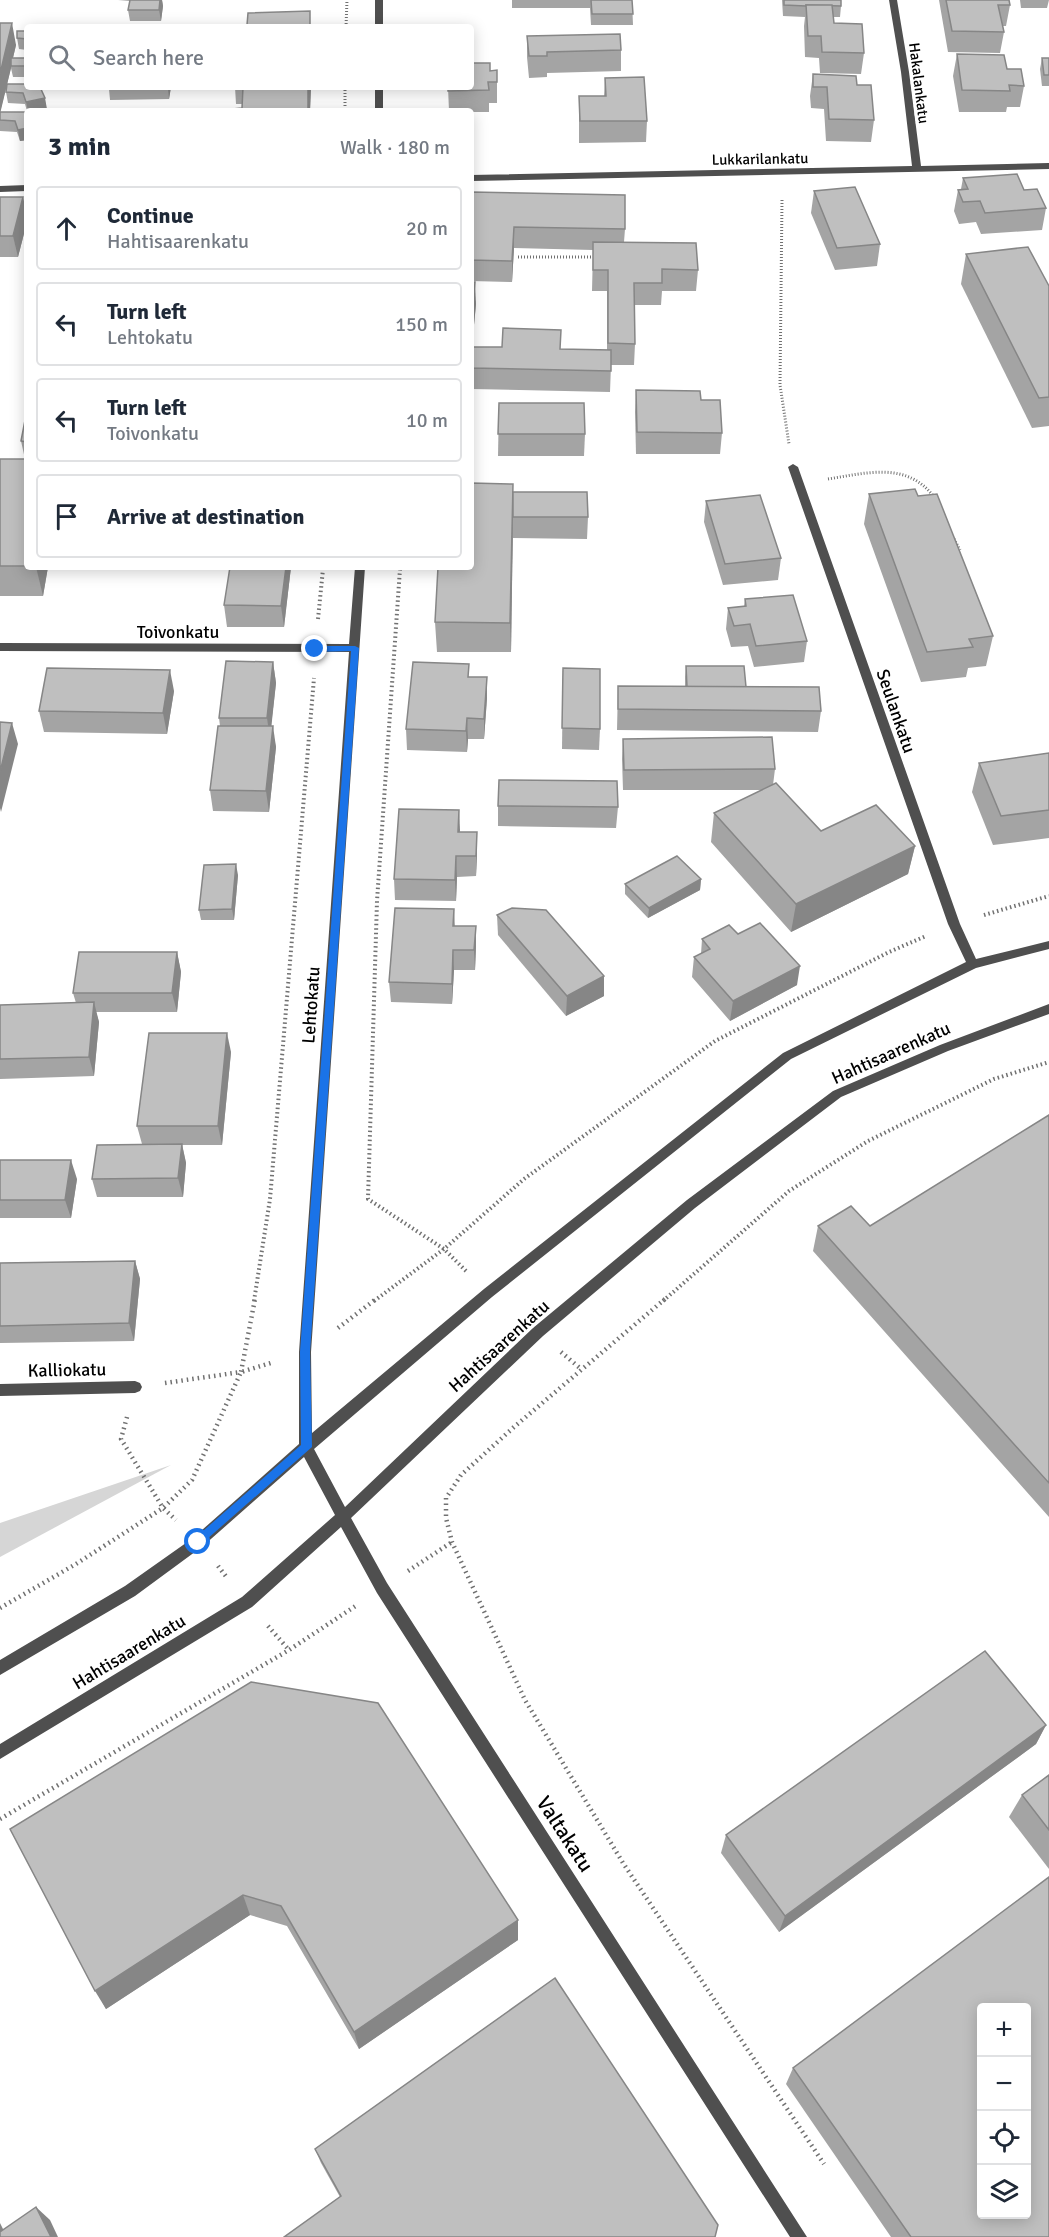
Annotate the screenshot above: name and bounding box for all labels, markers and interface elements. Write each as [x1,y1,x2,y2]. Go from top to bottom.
search box [24,24,474,90]
icon: search [45,41,78,74]
street label: Hakalankatu [905,41,933,125]
text: Search here [93,44,204,71]
text: 3 min [48,131,111,163]
text: Walk · 180 m [340,135,450,160]
street label: Lukkarilankatu [711,149,809,169]
text: Continue [107,202,194,229]
icon: ahead [50,212,83,245]
text: 20 m [406,216,448,241]
text: Hahtisaarenkatu [107,229,249,254]
text: Turn left [107,298,187,325]
icon: left [50,308,83,341]
text: 150 m [395,312,448,337]
text: Lehtokatu [107,325,193,350]
text: Turn left [107,394,187,421]
icon: left [50,404,83,437]
text: 10 m [406,408,448,433]
text: Toivonkatu [107,421,199,446]
icon: arrive [50,500,83,533]
text: Arrive at destination [107,503,304,530]
street label: Toivonkatu [137,621,219,643]
route end [301,635,327,661]
street label: Seulankatu [871,666,921,756]
street label: Lehtokatu [297,966,325,1044]
street label: Hahtisaarenkatu [828,1017,954,1089]
street label: Hahtisaarenkatu [444,1295,554,1397]
street label: Kalliokatu [28,1358,106,1382]
route start [184,1528,210,1554]
street label: Hahtisaarenkatu [69,1610,189,1694]
street label: Valtakatu [531,1791,599,1877]
map controls [977,2003,1031,2219]
button: + [977,2003,1031,2057]
button: − [977,2057,1031,2111]
button: locate [977,2111,1031,2165]
button: layers [977,2165,1031,2219]

